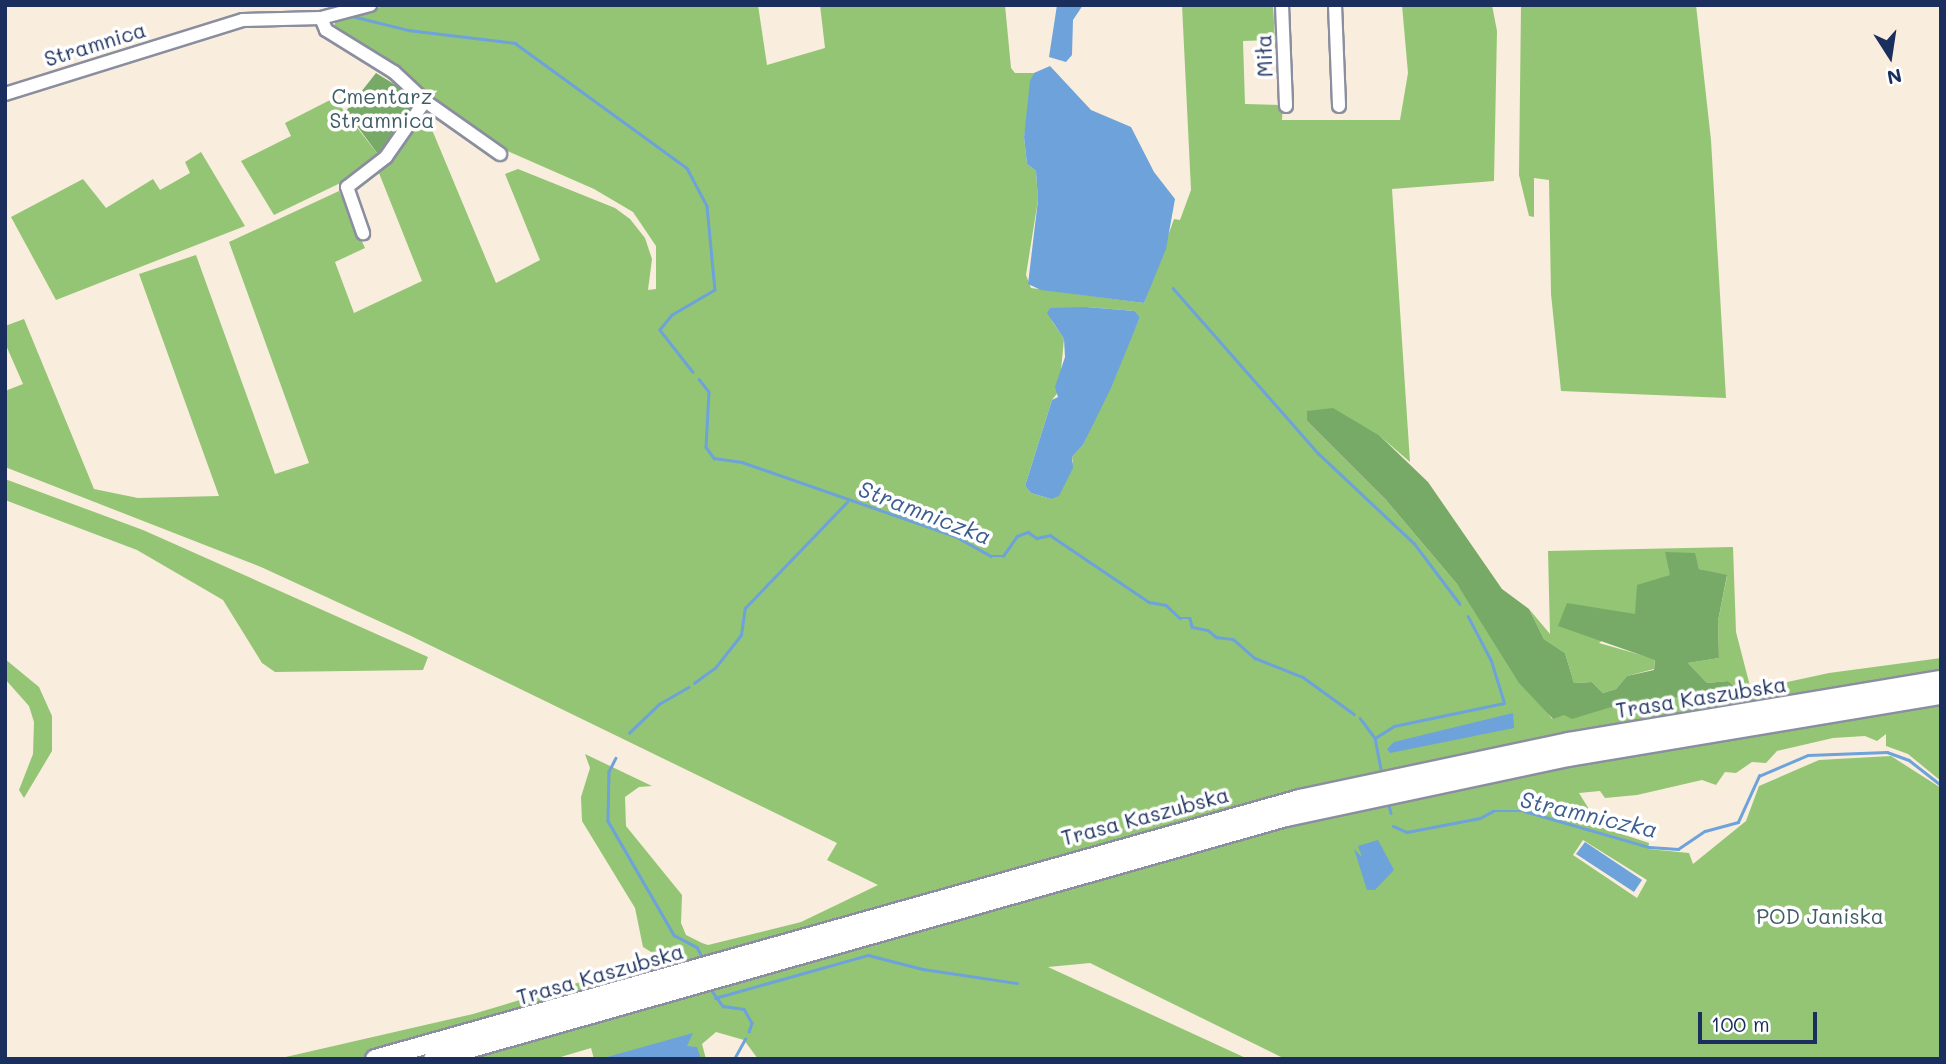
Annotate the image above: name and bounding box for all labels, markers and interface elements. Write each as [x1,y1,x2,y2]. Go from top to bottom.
street label: Stramnica [41,17,149,71]
north arrow [1855,21,1925,91]
street label: Miła [1251,34,1277,78]
text: N [1885,63,1904,91]
park label: Cmentarz Stramnica [330,83,434,133]
water label: Stramniczka [855,474,995,550]
street label: Trasa Kaszubska [1614,671,1788,723]
street label: Trasa Kaszubska [1059,782,1231,850]
water label: Stramniczka [1518,785,1660,843]
park label: POD Janiska [1756,903,1884,929]
street label: Trasa Kaszubska [514,938,686,1010]
scale bar [1701,998,1820,1042]
text: 100 m [1711,1010,1770,1037]

